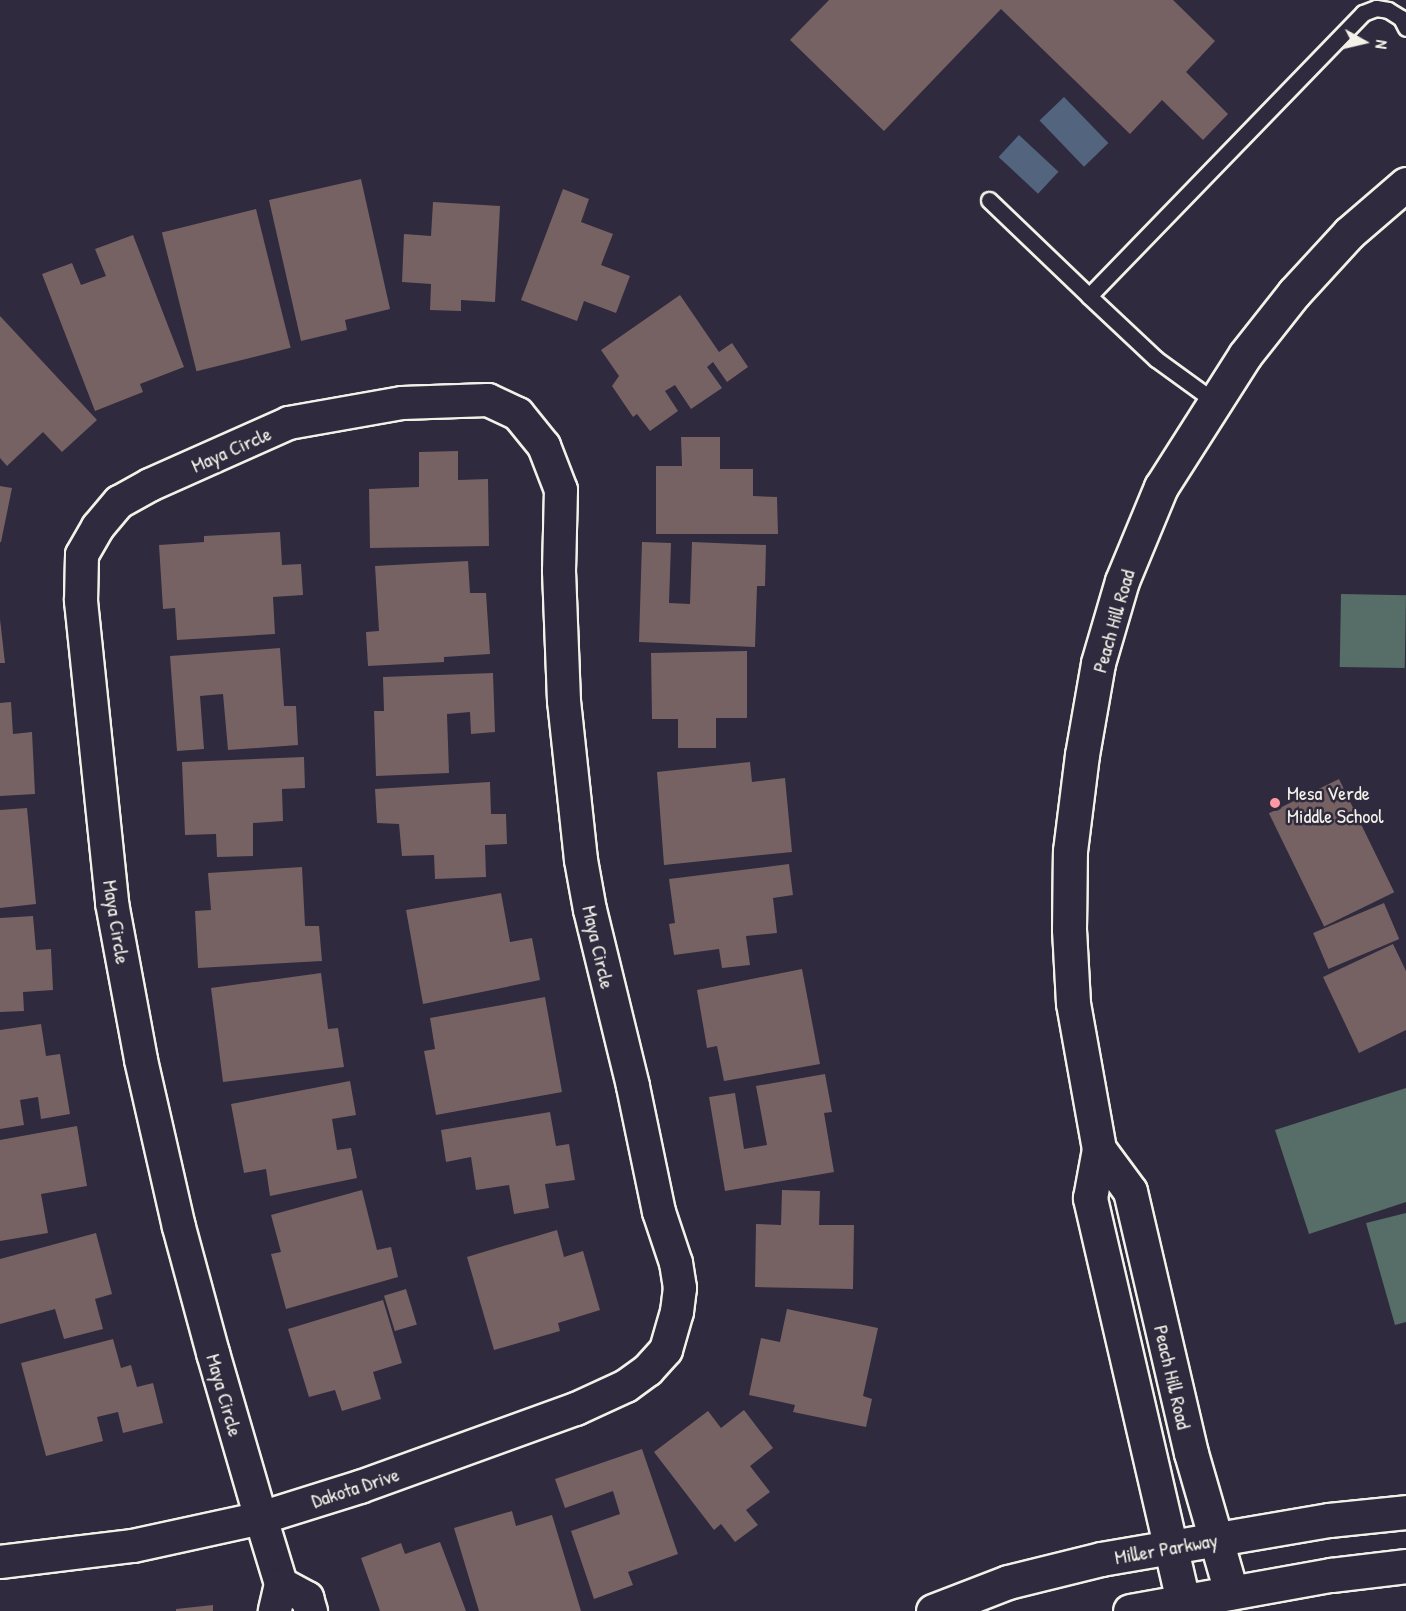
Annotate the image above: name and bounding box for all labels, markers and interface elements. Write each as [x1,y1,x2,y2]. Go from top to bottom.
north arrow [1334,12,1394,72]
text: N [1370,39,1393,50]
street label: Maya Circle [187,421,275,477]
street label: Peach Hill Road [1087,567,1139,675]
place label: Mesa Verde Middle School [1287,780,1384,827]
marker: Mesa Verde Middle School [1268,796,1282,810]
street label: Maya Circle [99,878,135,966]
street label: Maya Circle [578,903,620,991]
street label: Peach Hill Road [1149,1323,1197,1431]
street label: Maya Circle [202,1351,248,1439]
street label: Dakota Drive [308,1462,402,1512]
street label: Miller Parkway [1113,1527,1219,1569]

